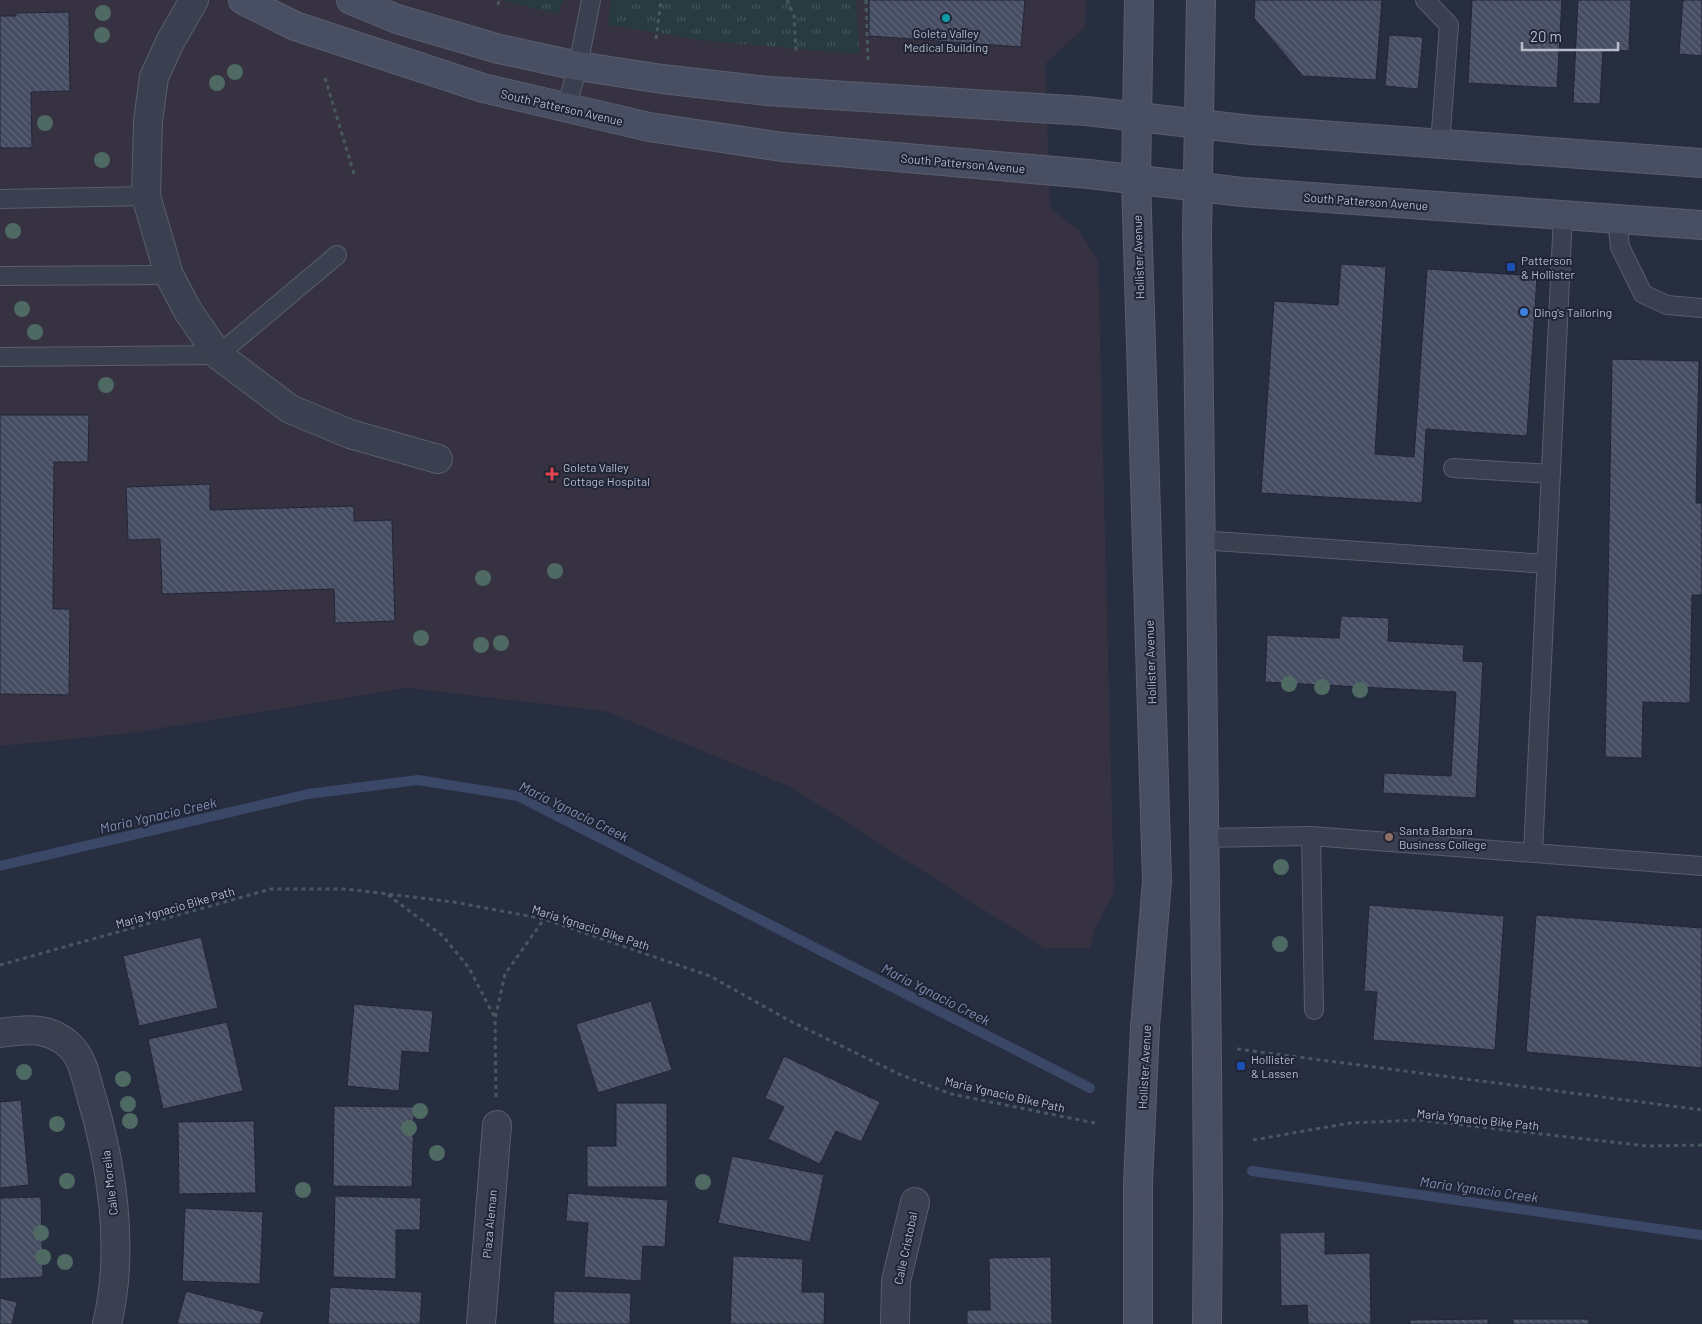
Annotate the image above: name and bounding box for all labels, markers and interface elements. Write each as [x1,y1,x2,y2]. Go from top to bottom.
marker: Goleta Valley Medical Building [940,12,952,24]
scale bar [1522,20,1618,52]
place label: Goleta Valley Medical Building [904,26,988,54]
text: 20 m [1530,27,1562,45]
street label: South Patterson Avenue [500,86,624,128]
street label: South Patterson Avenue [900,151,1026,175]
street label: South Patterson Avenue [1303,190,1429,212]
street label: Hollister Avenue [1130,215,1146,299]
place label: Patterson & Hollister [1521,253,1576,281]
marker: Patterson & Hollister [1505,261,1517,273]
place label: Ding's Tailoring [1534,305,1612,319]
marker: Ding's Tailoring [1518,306,1530,318]
place label: Goleta Valley Cottage Hospital [563,460,650,488]
marker: Goleta Valley Cottage Hospital [545,467,559,481]
street label: Hollister Avenue [1142,620,1158,704]
water label: Maria Ygnacio Creek [517,777,632,845]
water label: Maria Ygnacio Creek [98,793,218,837]
place label: Santa Barbara Business College [1399,823,1487,851]
marker: Santa Barbara Business College [1383,831,1395,843]
street label: Maria Ygnacio Bike Path [114,883,236,931]
street label: Maria Ygnacio Bike Path [530,901,652,953]
water label: Maria Ygnacio Creek [879,959,993,1029]
street label: Hollister Avenue [1135,1025,1153,1109]
place label: Hollister & Lassen [1251,1052,1298,1080]
marker: Hollister & Lassen [1235,1060,1247,1072]
street label: Maria Ygnacio Bike Path [943,1073,1067,1115]
street label: Maria Ygnacio Bike Path [1416,1106,1540,1132]
street label: Calle Morelia [98,1150,120,1216]
water label: Maria Ygnacio Creek [1419,1172,1540,1206]
street label: Plaza Aleman [479,1189,499,1259]
street label: Calle Cristobal [890,1210,920,1286]

